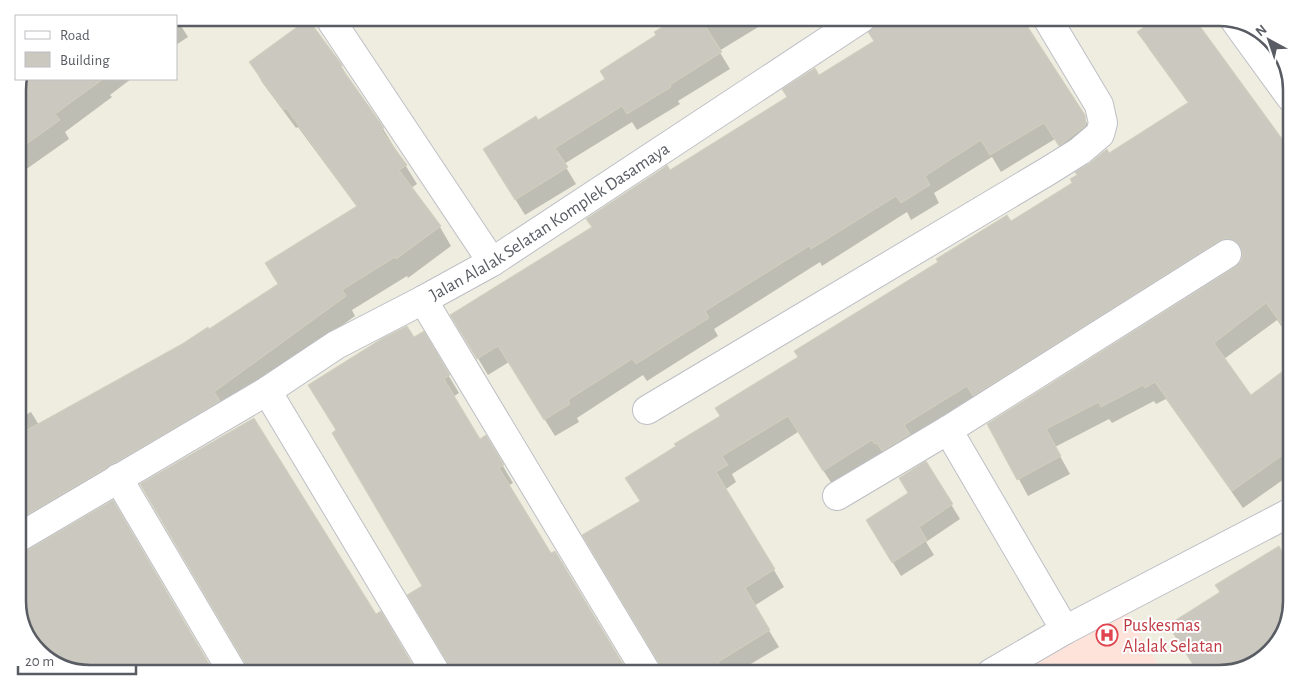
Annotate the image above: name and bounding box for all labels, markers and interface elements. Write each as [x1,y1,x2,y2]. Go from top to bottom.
legend [15,15,178,80]
north arrow [1244,15,1294,65]
text: N [1253,22,1270,39]
text: Road [60,28,90,43]
text: Building [60,53,110,68]
street label: Jalan Alalak Selatan Komplek Dasamaya [427,140,673,304]
place label: Puskesmas Alalak Selatan [1123,617,1222,656]
hospital icon: Puskesmas Alalak Selatan [1095,623,1119,647]
scale bar [18,644,135,676]
text: 20 m [25,654,54,669]

